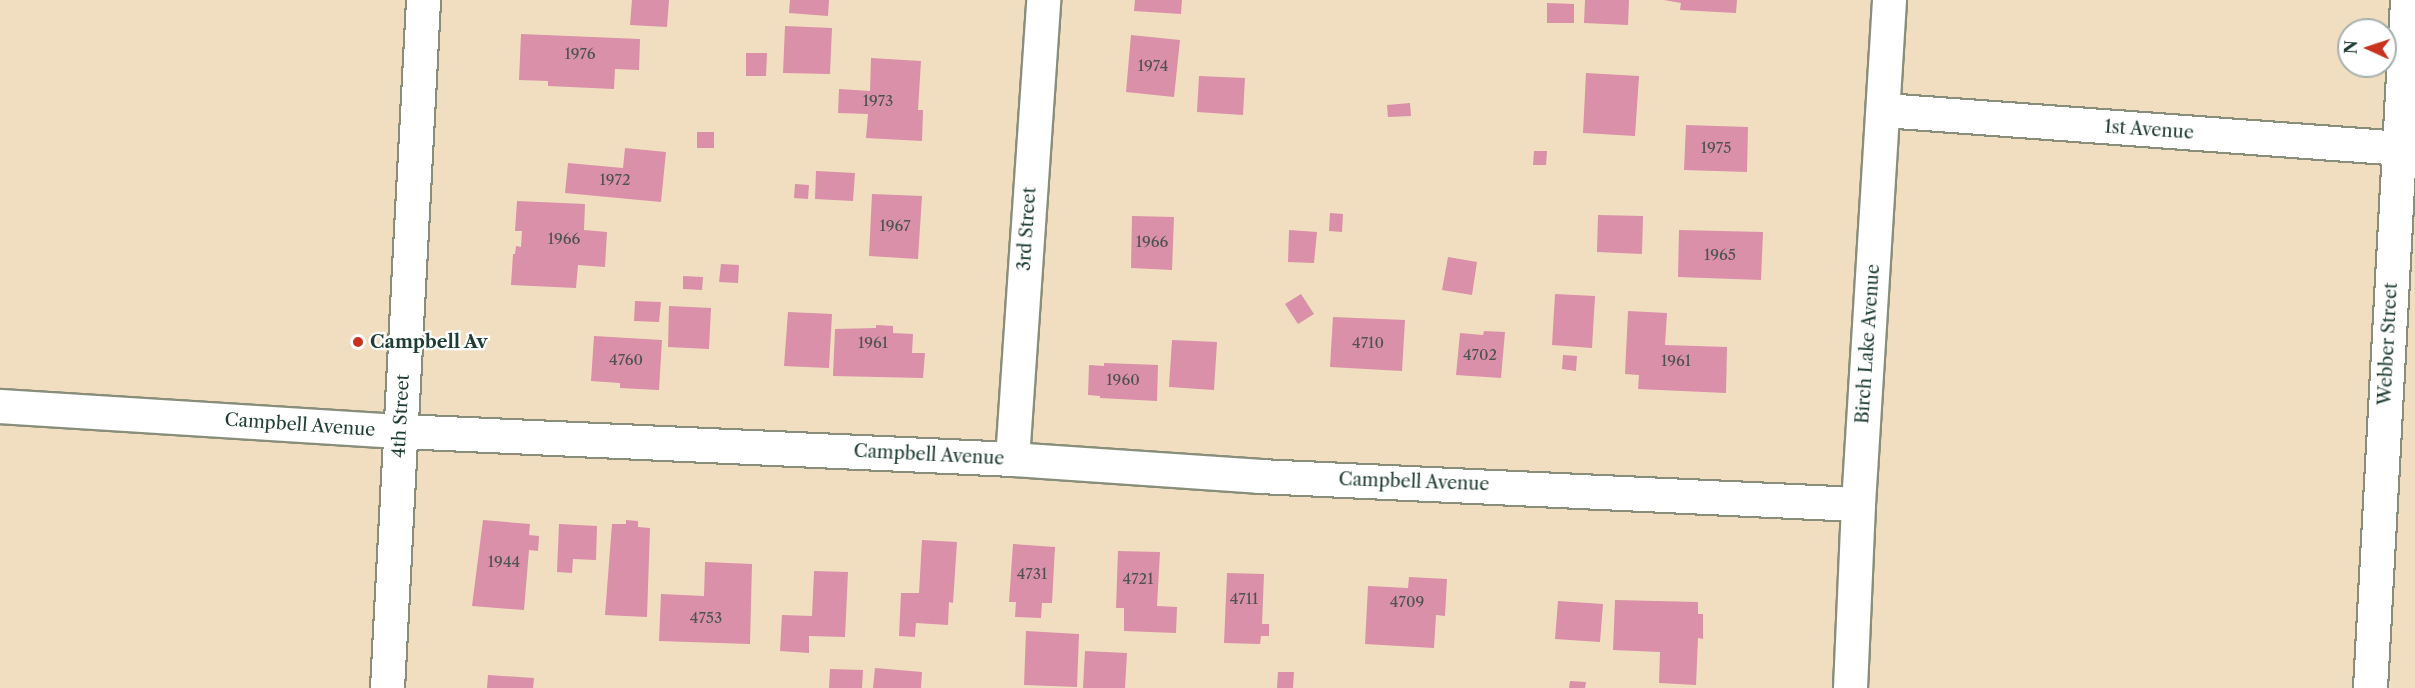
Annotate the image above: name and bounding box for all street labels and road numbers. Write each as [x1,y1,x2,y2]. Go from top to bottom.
street label: 1st Avenue [2103,116,2195,144]
street label: 3rd Street [1013,186,1041,272]
street label: Birch Lake Avenue [1852,263,1884,425]
street label: Webber Street [2374,282,2402,406]
street label: 4th Street [388,374,414,458]
street label: Campbell Avenue [224,409,376,441]
street label: Campbell Avenue [853,440,1005,470]
street label: Campbell Avenue [1338,469,1490,495]

